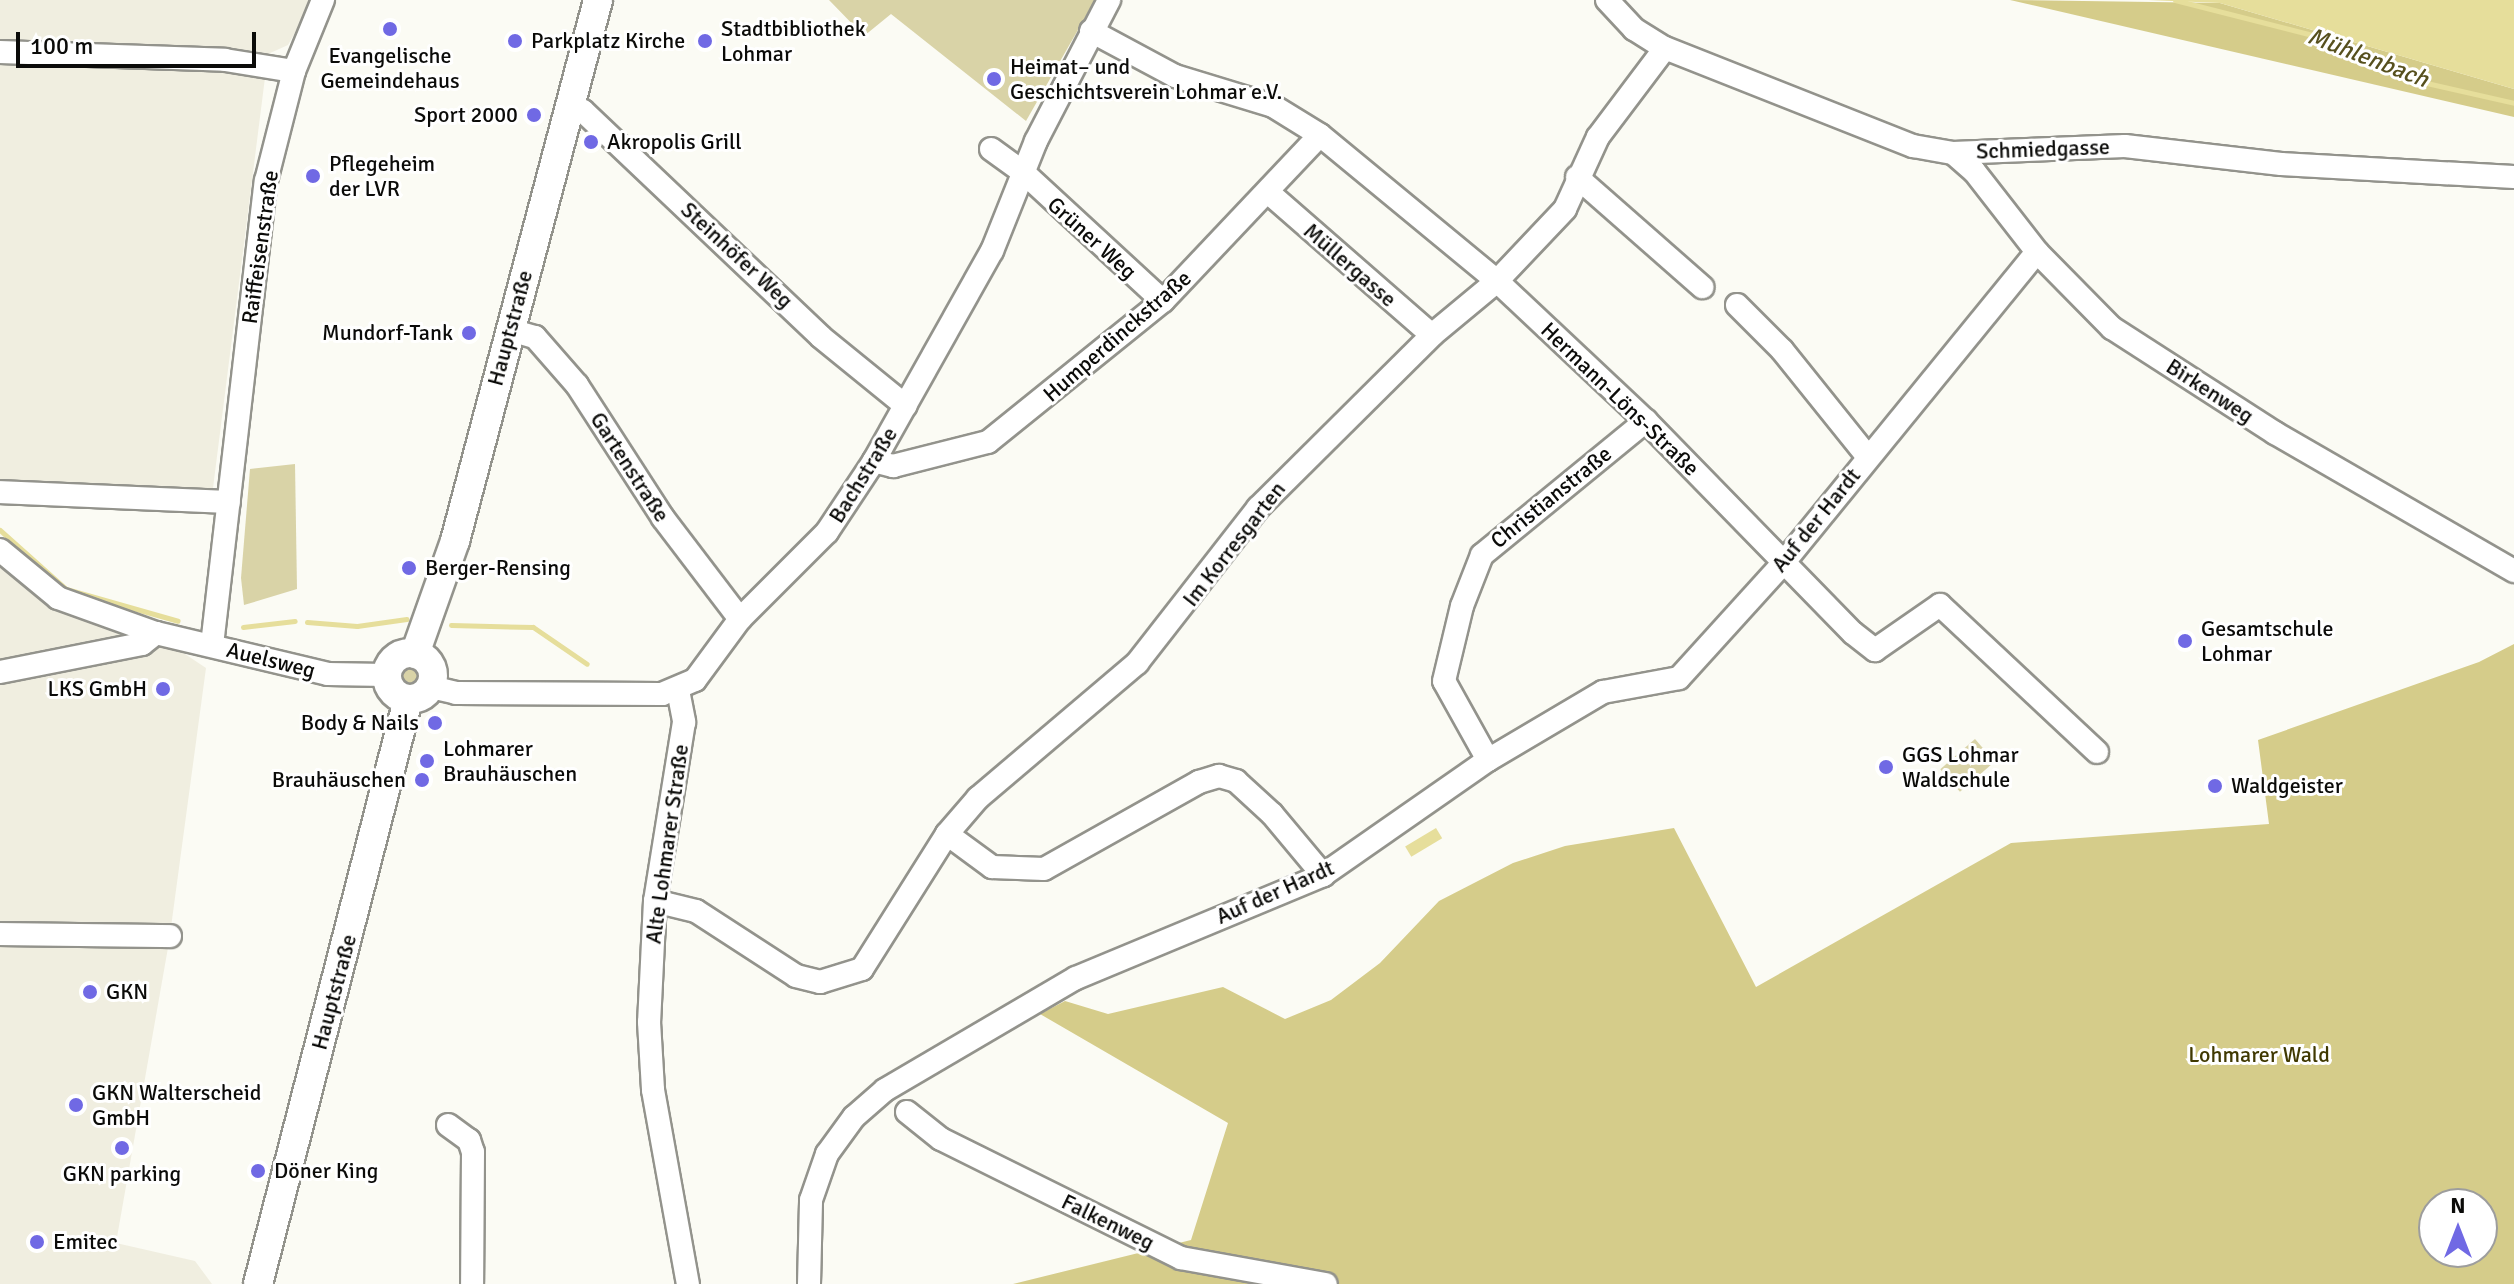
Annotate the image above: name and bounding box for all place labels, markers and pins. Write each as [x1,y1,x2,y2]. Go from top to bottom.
place label: Stadtbibliothek Lohmar [721,15,866,66]
marker: Evangelische Gemeindehaus [381,20,399,38]
place label: Parkplatz Kirche [531,28,685,54]
marker: Parkplatz Kirche [506,32,524,50]
marker: Stadtbibliothek Lohmar [696,32,714,50]
place label: Evangelische Gemeindehaus [320,42,460,94]
place label: Heimat– und Geschichtsverein Lohmar e.V. [1010,53,1282,104]
marker: Heimat– und Geschichtsverein Lohmar e.V. [985,70,1003,88]
place label: Sport 2000 [414,102,518,128]
marker: Sport 2000 [525,106,543,124]
place label: Akropolis Grill [607,129,742,155]
marker: Akropolis Grill [582,133,600,151]
place label: Pflegeheim der LVR [329,150,435,202]
marker: Pflegeheim der LVR [304,167,322,185]
place label: Mundorf-Tank [322,320,453,346]
marker: Mundorf-Tank [460,324,478,342]
place label: Berger-Rensing [425,555,571,581]
marker: Berger-Rensing [400,559,418,577]
place label: Gesamtschule Lohmar [2201,615,2333,666]
marker: Gesamtschule Lohmar [2176,632,2194,650]
place label: LKS GmbH [47,676,147,702]
marker: LKS GmbH [154,680,172,698]
place label: Body & Nails [301,710,419,736]
marker: Body & Nails [426,714,444,732]
place label: Lohmarer Brauhäuschen [443,735,577,786]
place label: GGS Lohmar Waldschule [1902,741,2018,792]
marker: Lohmarer Brauhäuschen [418,752,436,770]
marker: GGS Lohmar Waldschule [1877,758,1895,776]
place label: Brauhäuschen [272,767,406,793]
marker: Brauhäuschen [413,771,431,789]
place label: Waldgeister [2231,773,2343,799]
marker: Waldgeister [2206,777,2224,795]
place label: GKN [106,979,148,1005]
marker: GKN [81,983,99,1001]
place label: GKN Walterscheid GmbH [92,1079,261,1130]
marker: GKN Walterscheid GmbH [67,1096,85,1114]
marker: GKN parking [113,1139,131,1157]
place label: Döner King [274,1158,378,1184]
place label: GKN parking [63,1161,181,1187]
marker: Döner King [249,1162,267,1180]
place label: Emitec [53,1229,118,1255]
marker: Emitec [28,1233,46,1251]

